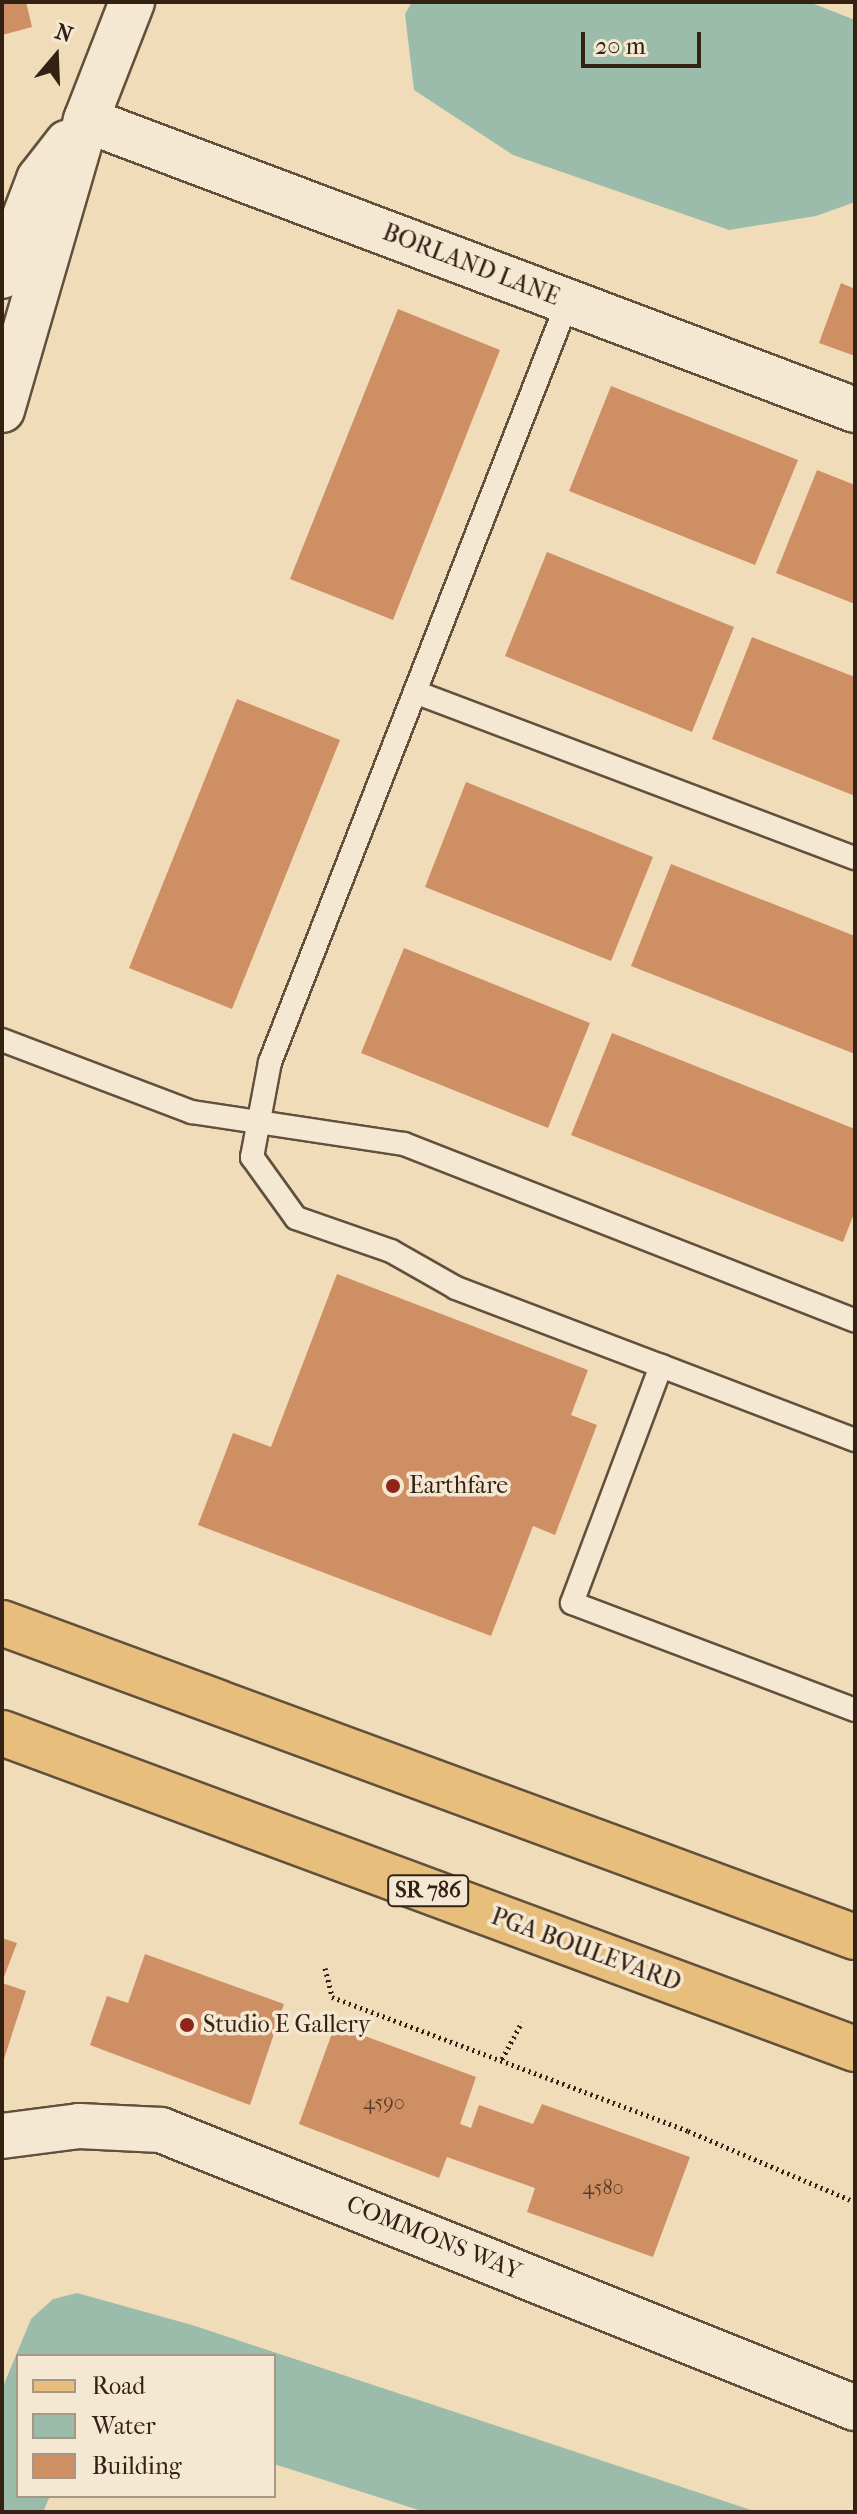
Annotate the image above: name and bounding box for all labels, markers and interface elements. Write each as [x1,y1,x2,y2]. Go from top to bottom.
north arrow [16,16,96,96]
scale bar [585,16,705,66]
text: N [52,18,76,48]
text: 20 m [595,32,646,60]
street label: BORLAND LANE [378,218,564,312]
place label: Earthfare [409,1472,508,1500]
marker: Earthfare [384,1477,402,1495]
road number: SR 786 [386,1873,470,1909]
street label: PGA BOULEVARD [487,1902,685,1998]
place label: Studio E Gallery [203,2011,371,2039]
marker: Studio E Gallery [178,2016,196,2034]
house number: 4590 [363,2090,405,2114]
house number: 4580 [582,2175,624,2199]
street label: COMMONS WAY [342,2190,526,2286]
legend [16,2354,276,2498]
text: Road [92,2372,145,2400]
text: Water [92,2412,156,2440]
text: Building [92,2452,182,2480]

